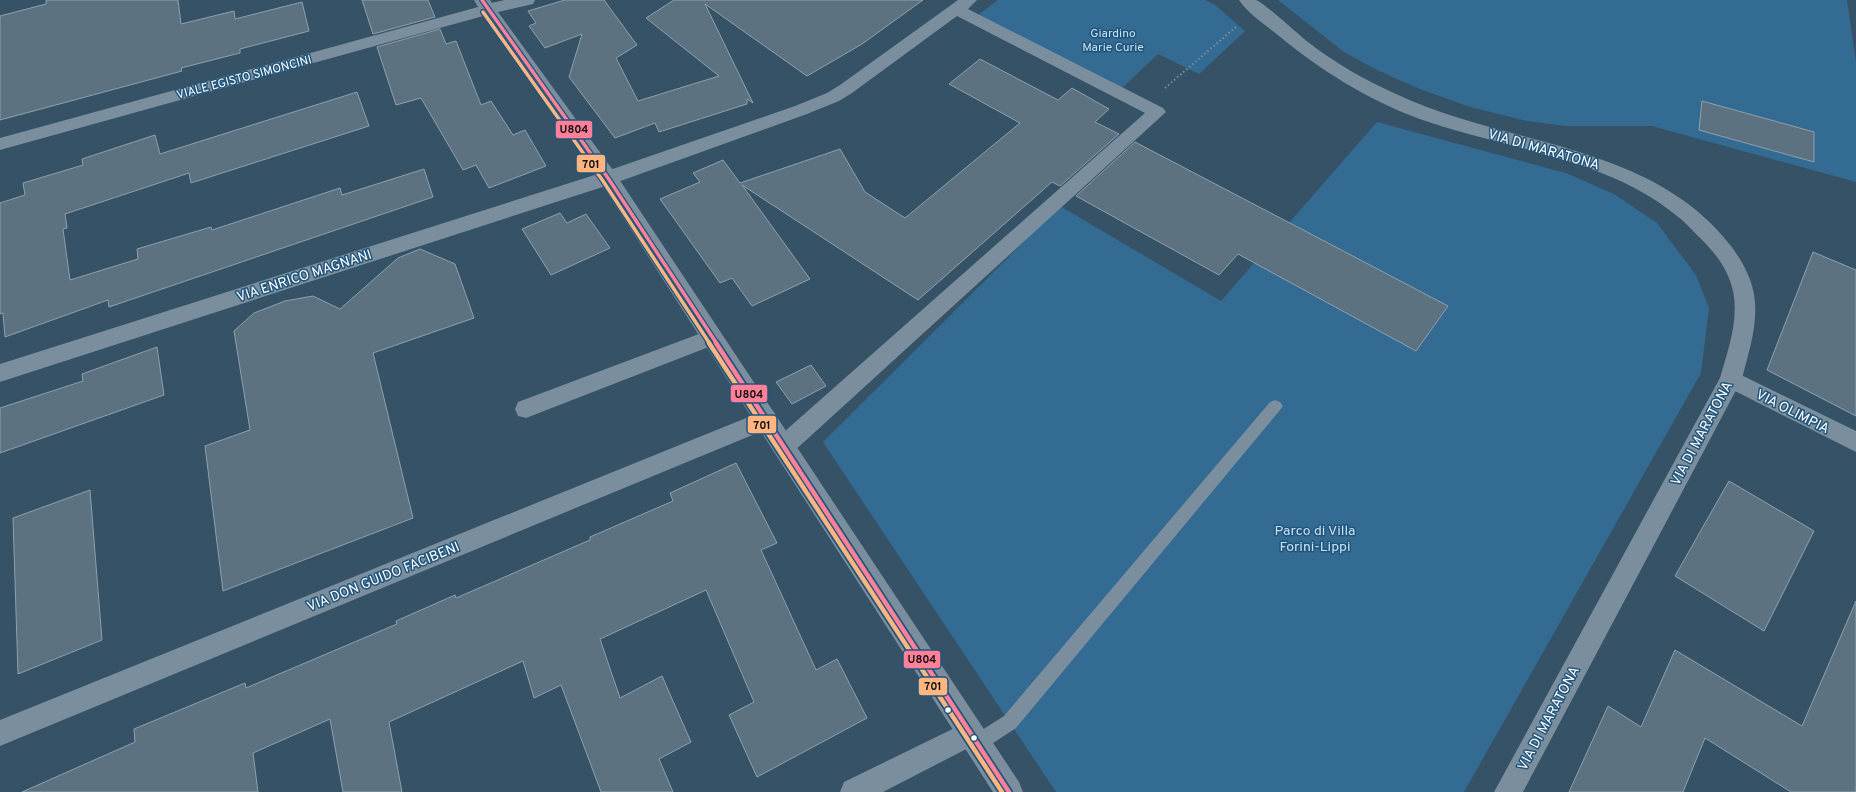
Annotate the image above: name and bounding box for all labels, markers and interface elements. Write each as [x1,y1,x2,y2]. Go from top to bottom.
park label: Giardino Marie Curie [1082,26,1144,56]
street label: VIALE EGISTO SIMONCINI [175,52,314,104]
line badge: U804 [555,120,593,139]
text: U804 [560,123,588,137]
street label: VIA DI MARATONA [1486,126,1602,175]
line badge: 701 [576,154,606,173]
text: 701 [582,158,600,172]
street label: VIA ENRICO MAGNANI [235,247,374,306]
street label: VIA DI MARATONA [1668,379,1737,489]
line badge: U804 [730,384,768,403]
street label: VIA OLIMPIA [1753,387,1832,438]
text: U804 [735,388,763,402]
line badge: 701 [747,415,777,434]
text: 701 [753,419,771,433]
park label: Parco di Villa Forini-Lippi [1275,523,1355,556]
street label: VIA DON GUIDO FACIBENI [305,539,462,616]
line badge: U804 [903,650,941,669]
text: U804 [908,653,936,667]
street label: VIA DI MARATONA [1515,664,1584,774]
line badge: 701 [918,677,948,696]
text: 701 [924,680,942,694]
unlabelled marker [943,705,953,715]
unlabelled marker [969,733,979,743]

